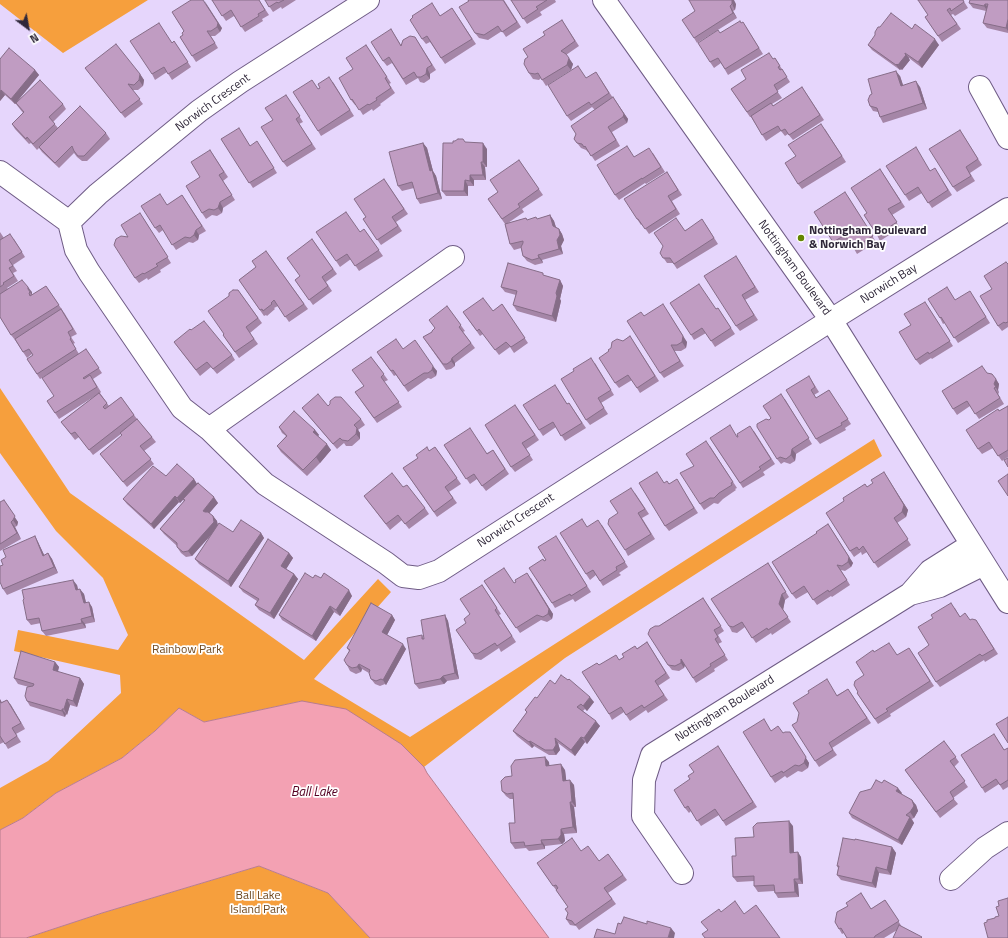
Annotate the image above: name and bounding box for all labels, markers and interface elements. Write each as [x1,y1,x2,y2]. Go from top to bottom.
north arrow [8,8,48,48]
text: N [27,29,42,47]
street label: Norwich Crescent [173,71,253,135]
street label: Nottingham Boulevard [755,218,833,318]
place label: Nottingham Boulevard & Norwich Bay [809,224,927,252]
marker: Nottingham Boulevard & Norwich Bay [796,233,806,243]
street label: Norwich Bay [858,261,920,307]
street label: Norwich Crescent [475,491,557,551]
park label: Rainbow Park [152,643,222,657]
street label: Nottingham Boulevard [673,673,777,745]
water label: Ball Lake [291,785,337,801]
park label: Ball Lake Island Park [230,889,286,917]

